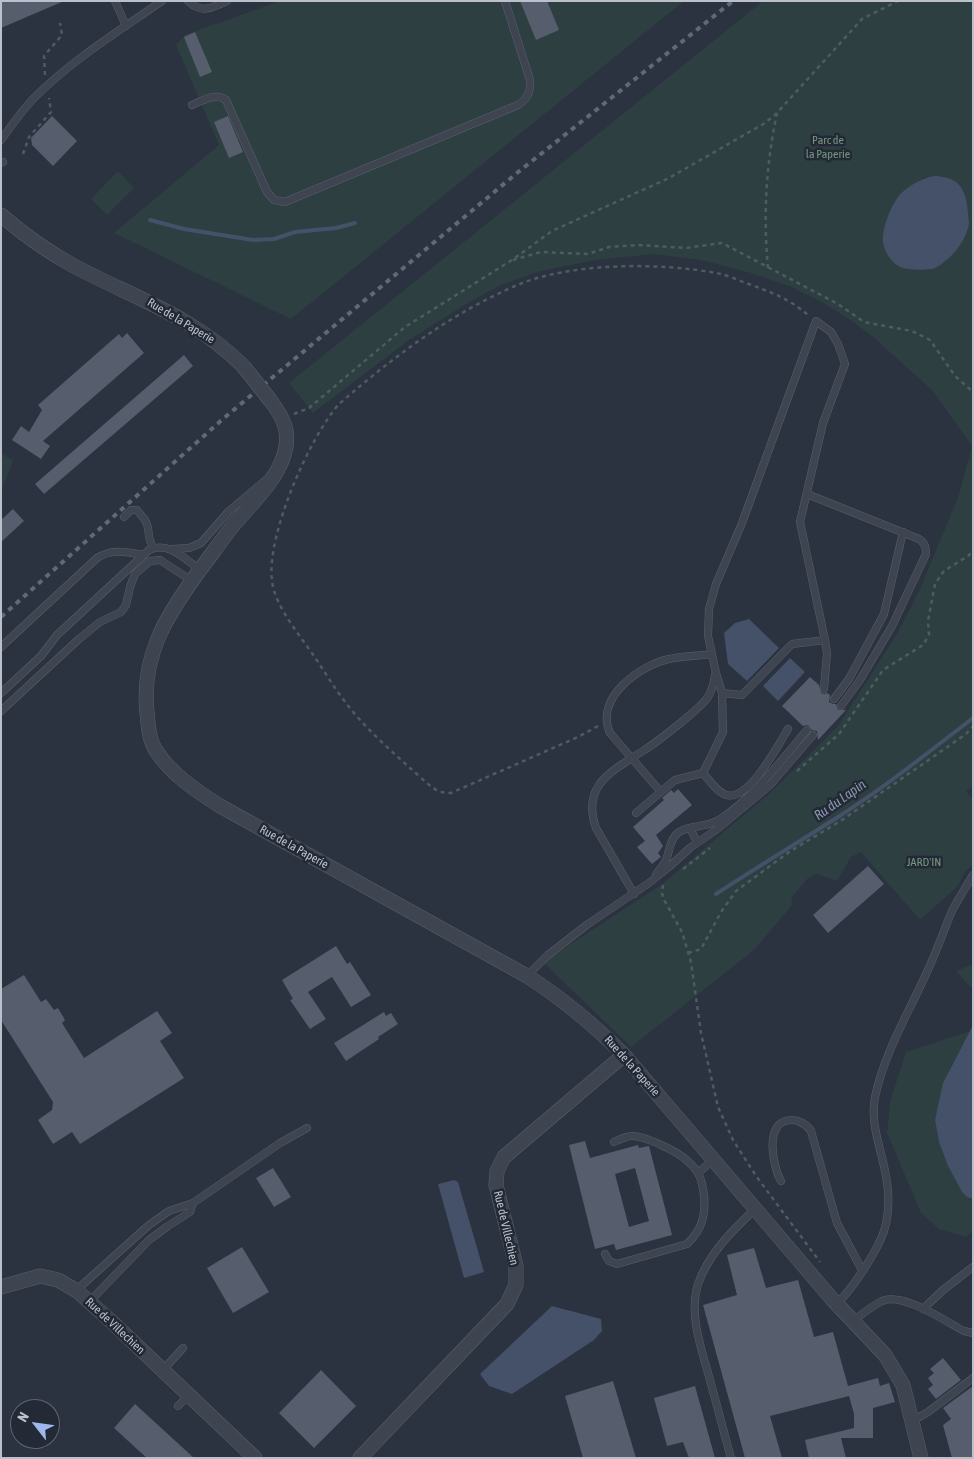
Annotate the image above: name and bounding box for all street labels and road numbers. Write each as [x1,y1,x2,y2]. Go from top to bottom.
street label: Rue de la Paperie [145,295,217,347]
street label: Rue de la Paperie [257,822,331,872]
street label: Rue de la Paperie [601,1033,663,1099]
street label: Rue de Villechien [490,1189,522,1267]
street label: Rue de Villechien [82,1295,148,1357]

